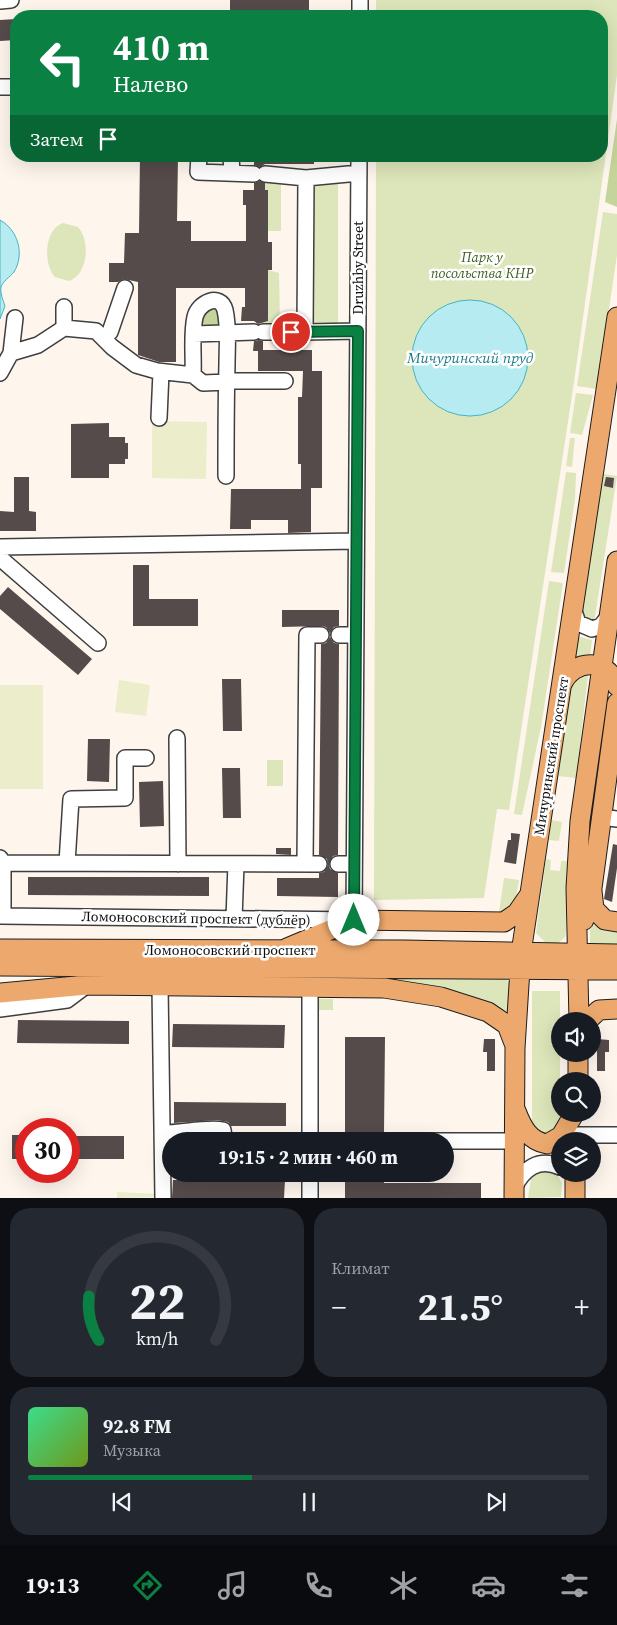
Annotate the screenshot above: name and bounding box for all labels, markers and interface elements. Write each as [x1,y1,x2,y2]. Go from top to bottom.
text: 410 m [113,24,209,72]
icon: left [30,30,95,95]
text: Налево [113,69,188,99]
icon: arrive [94,125,122,153]
text: Затем [30,126,84,152]
street label: Druzhby Street [348,221,368,315]
park label: Парк у посольства КНР [431,247,533,283]
pin [270,311,312,353]
icon: arrive [277,318,305,346]
water label: Мичуринский пруд [406,347,534,368]
street label: Мичуринский проспект [529,675,573,837]
position arrow [327,893,379,945]
street label: Ломоносовский проспект (дублёр) [81,906,311,930]
street label: Ломоносовский проспект [144,940,316,960]
map controls [551,1012,601,1182]
button: sound [551,1012,601,1062]
button: search [551,1072,601,1122]
speed limit sign: 30 [15,1118,80,1183]
button: layers [551,1132,601,1182]
text: 19:15 · 2 мин · 460 m [218,1144,398,1170]
text: Климат [332,1257,390,1279]
text: 22 [129,1265,185,1336]
text: 21.5° [417,1281,503,1333]
text: − [332,1288,346,1326]
text: + [574,1288,589,1326]
text: km/h [135,1326,178,1351]
text: 92.8 FM [103,1413,172,1439]
text: Музыка [103,1439,161,1461]
icon: previous [108,1488,136,1516]
icon: pause [295,1488,323,1516]
icon: next [482,1488,510,1516]
icon: directions [130,1568,165,1603]
icon: music [215,1568,250,1603]
icon: phone [301,1568,336,1603]
icon: climate [386,1568,421,1603]
icon: car [471,1568,506,1603]
icon: filters [557,1568,592,1603]
text: 19:13 [25,1570,79,1600]

